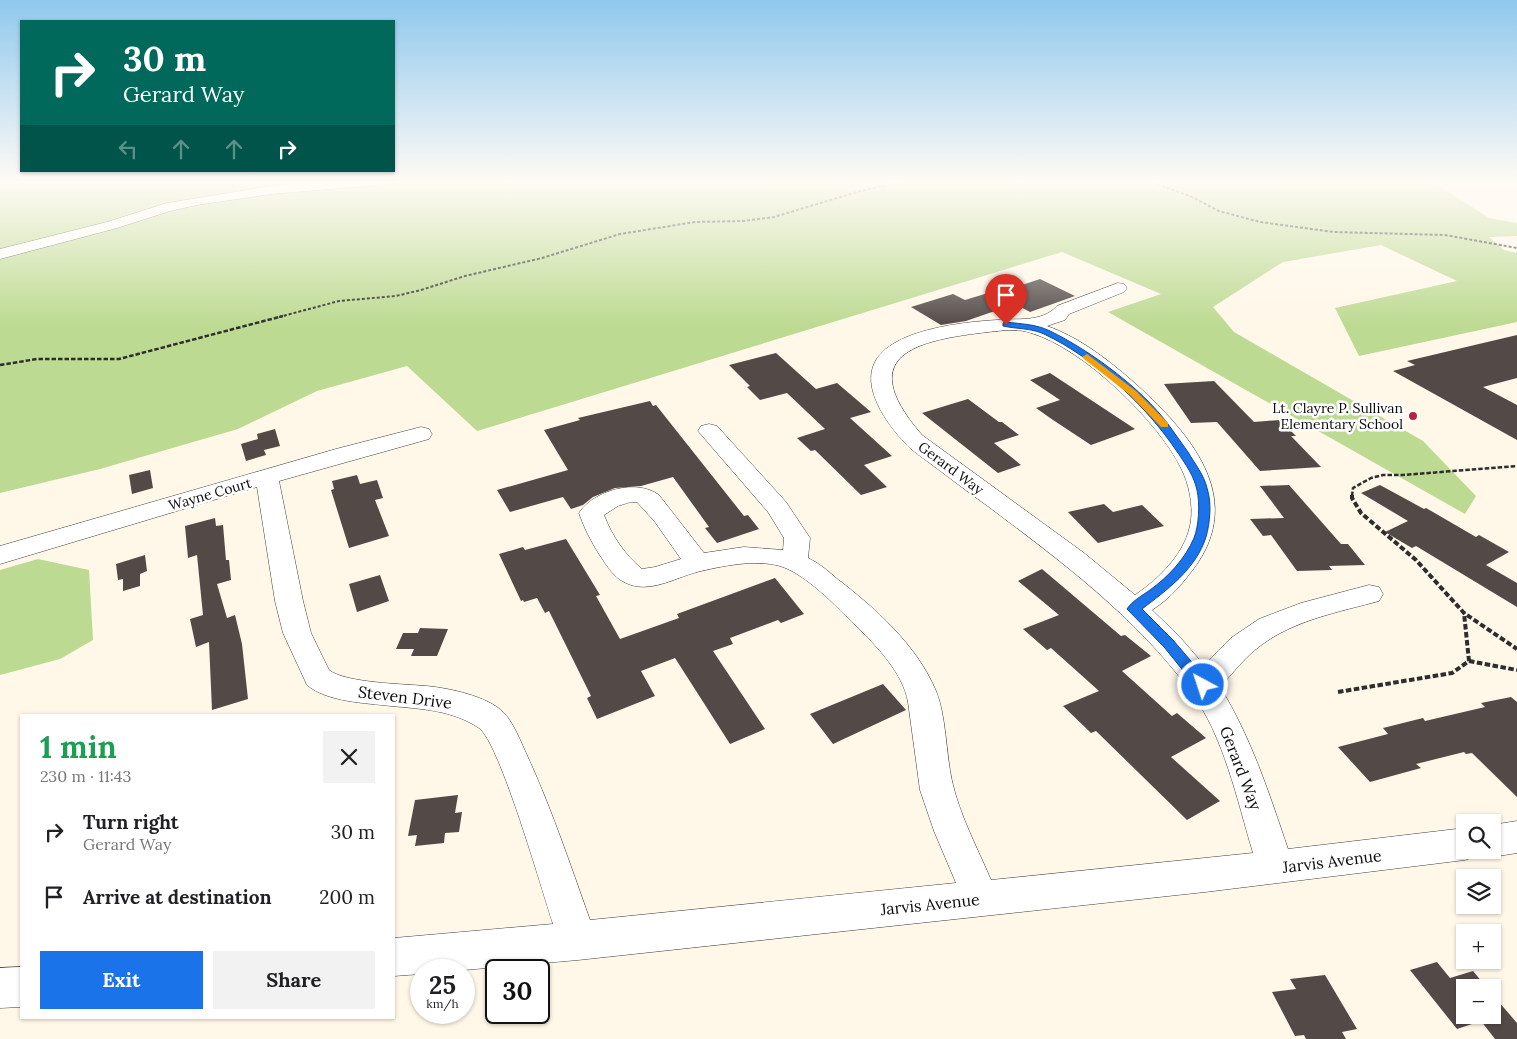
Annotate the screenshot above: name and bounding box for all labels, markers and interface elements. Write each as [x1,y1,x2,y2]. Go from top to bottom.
text: 30 m [123,36,206,81]
icon: right [40,40,105,105]
text: Gerard Way [123,80,245,108]
icon: left [114,135,142,163]
icon: ahead [167,135,195,163]
icon: ahead [220,135,248,163]
icon: right [273,135,301,163]
pin [985,274,1027,325]
icon: arrive [992,281,1020,309]
place label: Lt. Clayre P. Sullivan Elementary School [1272,399,1403,433]
marker: Lt. Clayre P. Sullivan Elementary School [1407,410,1419,422]
street label: Gerard Way [915,438,988,499]
street label: Wayne Court [166,473,254,514]
position arrow [1176,658,1228,710]
street label: Steven Drive [357,681,453,713]
street label: Gerard Way [1216,723,1266,813]
text: 1 min [40,728,117,766]
button: close [323,731,375,783]
text: 230 m · 11:43 [40,766,131,786]
text: Turn right [83,810,179,834]
map controls [1456,814,1501,1024]
button: search [1456,814,1501,859]
icon: right [40,818,68,846]
text: 30 m [331,820,375,844]
text: Gerard Way [83,834,171,854]
street label: Jarvis Avenue [1280,845,1383,877]
button: layers [1456,869,1501,914]
icon: arrive [40,883,68,911]
text: Arrive at destination [83,885,272,909]
text: 200 m [319,885,375,909]
street label: Jarvis Avenue [878,889,981,919]
button: + [1456,924,1501,969]
button: Exit [40,951,203,1009]
button: Share [213,951,375,1009]
speed limit sign: 30 [485,959,550,1024]
text: 25 [429,969,456,1001]
button: − [1456,979,1501,1024]
text: km/h [426,996,459,1011]

